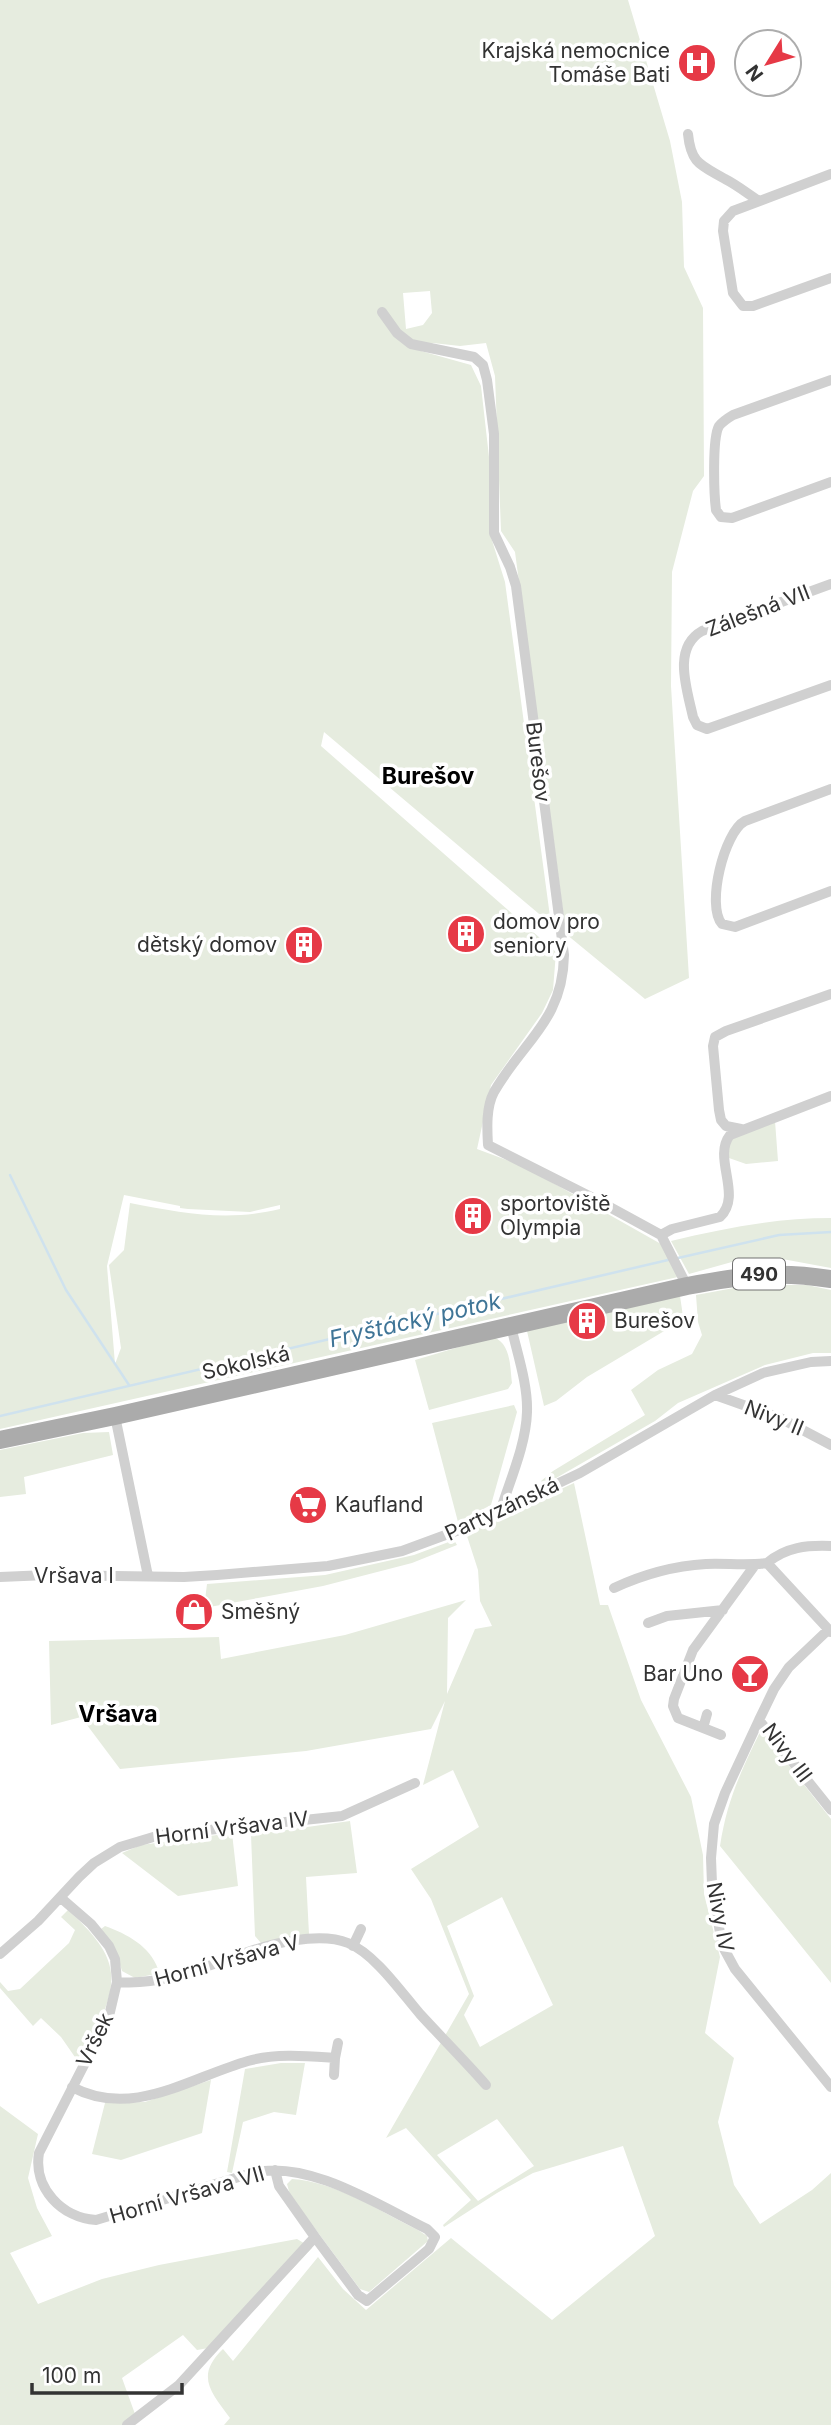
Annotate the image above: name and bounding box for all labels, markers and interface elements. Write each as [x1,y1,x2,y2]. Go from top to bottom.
north arrow [733,28,803,98]
place label: Krajská nemocnice Tomáše Bati [481,38,670,87]
hospital icon: Krajská nemocnice Tomáše Bati [676,42,718,84]
text: N [741,60,768,86]
street label: Zálešná VII [702,579,813,642]
street label: Burešov [521,720,556,804]
district label: Burešov [382,762,474,790]
place label: domov pro seniory [493,909,600,958]
building icon: domov pro seniory [445,913,487,955]
building icon: dětský domov [283,924,325,966]
place label: dětský domov [137,932,277,957]
place label: sportoviště Olympia [500,1191,611,1240]
building icon: sportoviště Olympia [452,1195,494,1237]
road number: 490 [733,1258,785,1290]
water label: Fryštácký potok [326,1287,504,1353]
building icon: Burešov [566,1300,608,1342]
place label: Burešov [614,1308,695,1333]
street label: Sokolská [200,1340,292,1385]
street label: Nivy II [741,1394,807,1441]
street label: Partyzánská [441,1471,563,1546]
supermarket icon: Kaufland [287,1484,329,1526]
place label: Kaufland [335,1492,423,1517]
street label: Vršava I [34,1563,114,1588]
shop icon: Směšný [173,1591,215,1633]
place label: Směšný [221,1599,300,1624]
bar icon: Bar Uno [729,1653,771,1695]
place label: Bar Uno [643,1661,723,1686]
district label: Vršava [78,1700,158,1728]
street label: Nivy III [757,1718,818,1787]
street label: Horní Vršava IV [154,1806,310,1849]
street label: Nivy IV [701,1880,739,1954]
street label: Horní Vršava V [152,1929,302,1992]
street label: Vršek [71,2008,119,2071]
street label: Horní Vršava VII [107,2160,267,2229]
scale bar [32,2352,182,2396]
text: 100 m [42,2363,101,2388]

